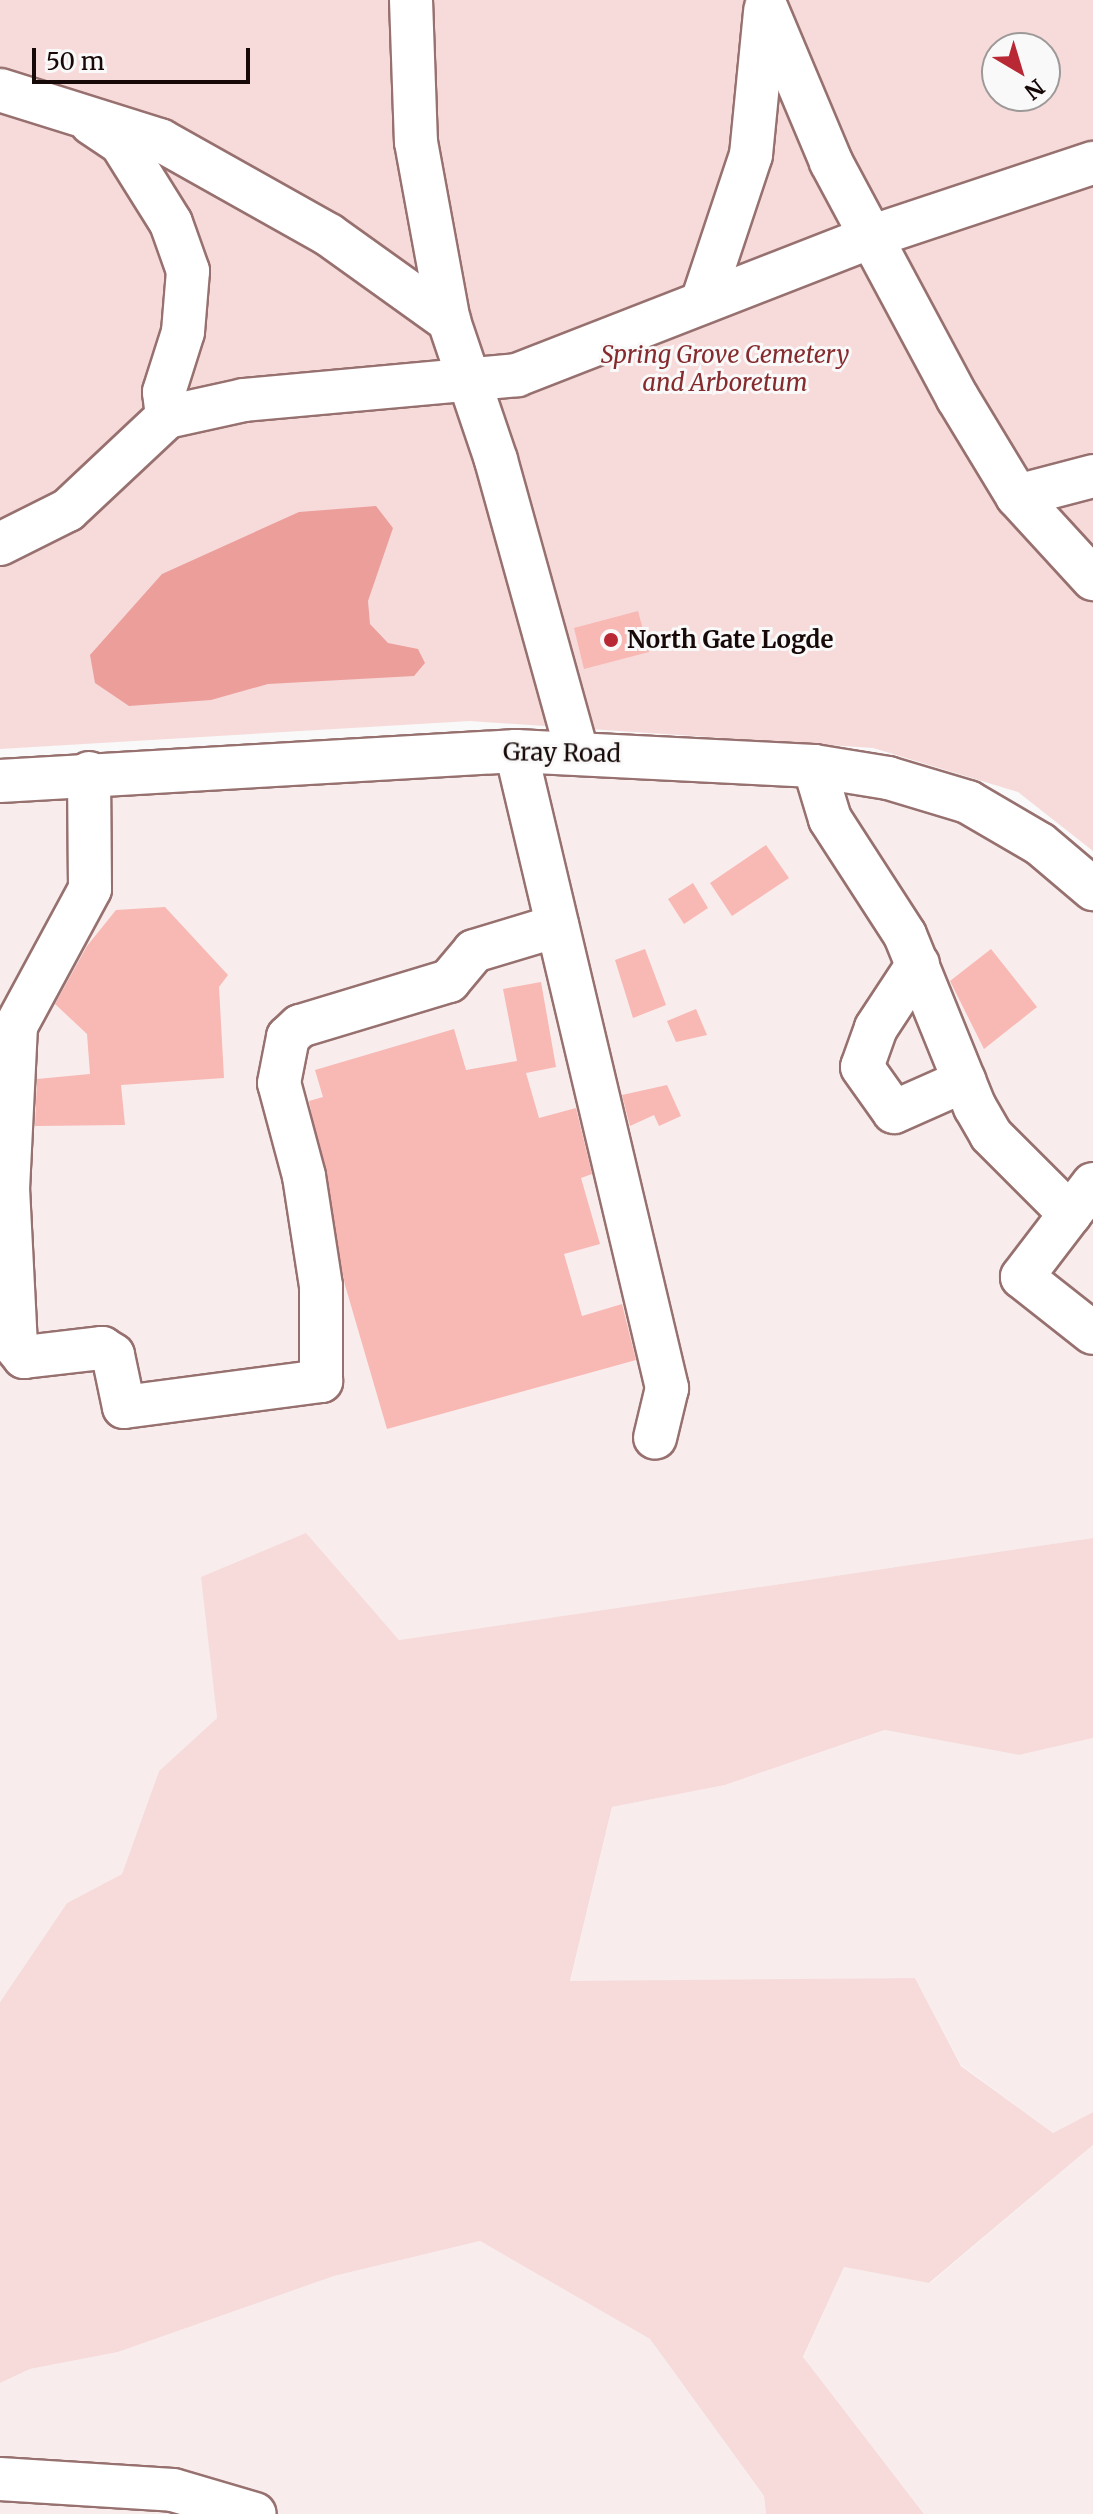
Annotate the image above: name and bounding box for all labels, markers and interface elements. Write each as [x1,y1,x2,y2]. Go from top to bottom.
scale bar [36,32,254,82]
north arrow [981,32,1061,112]
text: 50 m [46,46,105,77]
text: N [1019,73,1050,106]
park label: Spring Grove Cemetery and Arboretum [601,341,849,397]
place label: North Gate Logde [627,626,833,654]
marker: North Gate Logde [602,631,620,649]
street label: Gray Road [503,738,621,768]

